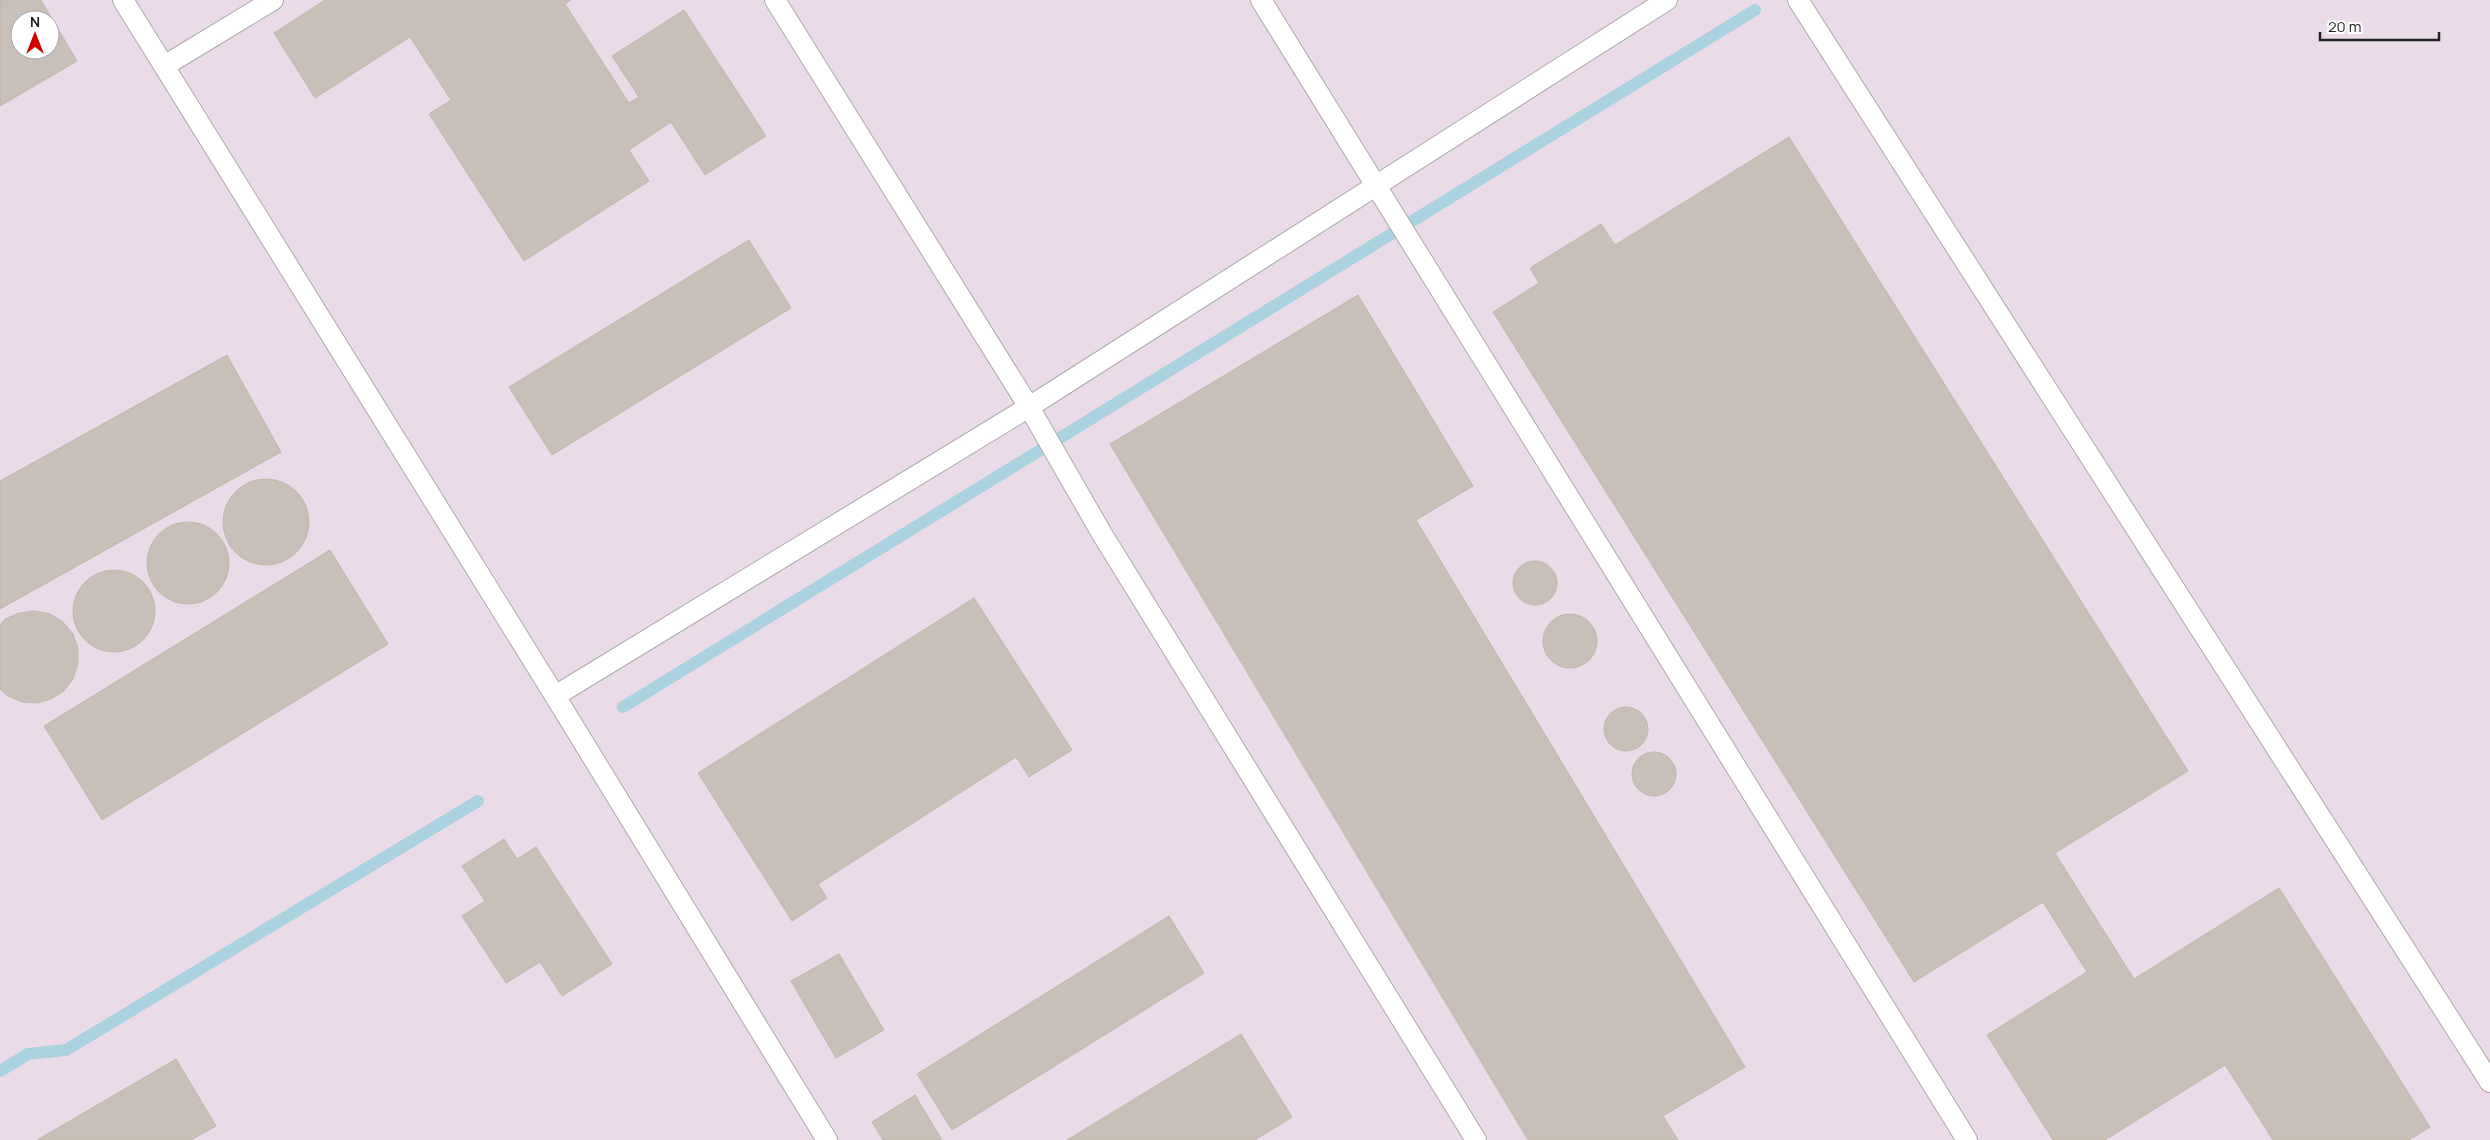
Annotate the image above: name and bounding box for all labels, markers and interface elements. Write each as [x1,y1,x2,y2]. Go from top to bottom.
north arrow [10,10,60,60]
scale bar [2320,10,2439,42]
text: N [30,12,40,31]
text: 20 m [2328,16,2361,37]

